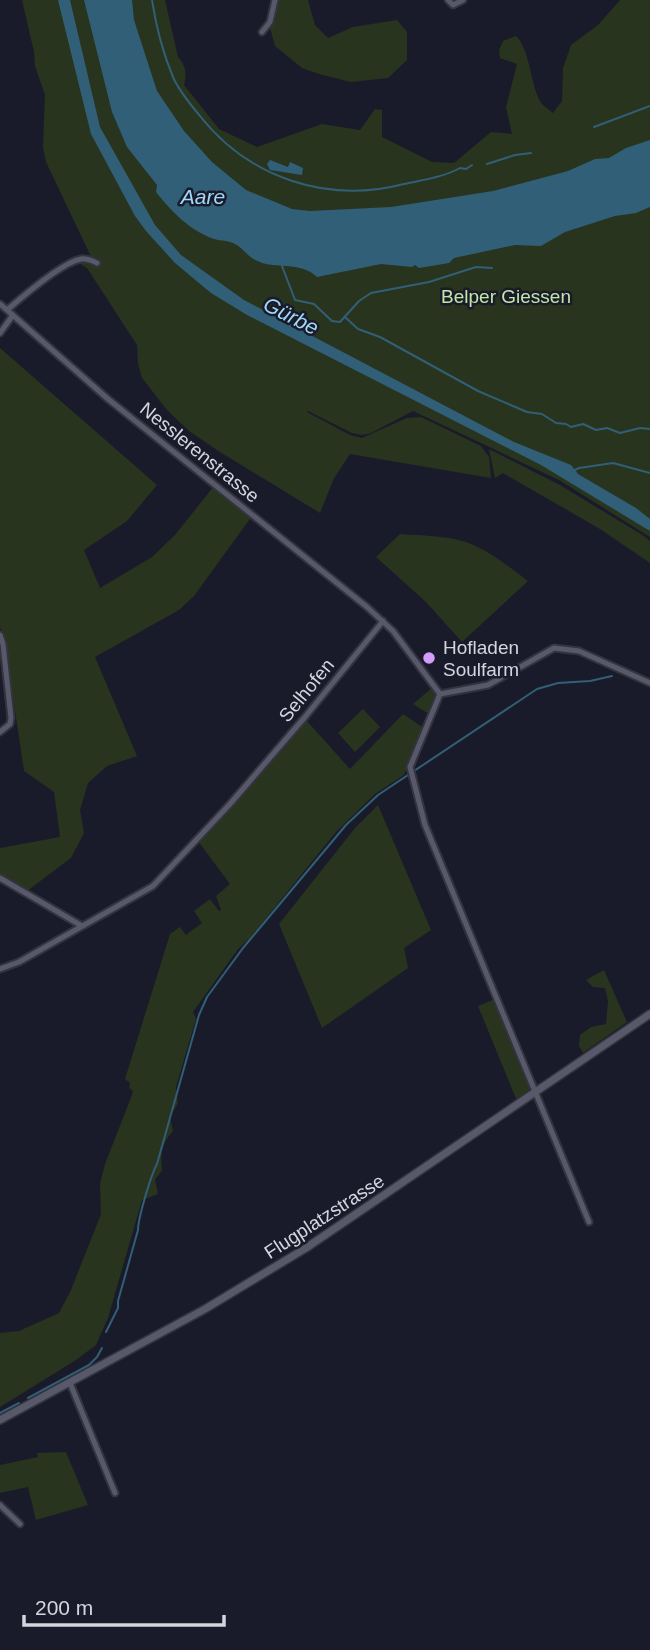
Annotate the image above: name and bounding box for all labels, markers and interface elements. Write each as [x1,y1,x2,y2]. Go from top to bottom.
water label: Aare [179,185,225,208]
park label: Belper Giessen [441,286,571,307]
water label: Gürbe [260,292,322,339]
street label: Nesslerenstrasse [136,398,263,507]
place label: Hofladen Soulfarm [443,637,519,680]
marker: Hofladen Soulfarm [421,650,437,666]
street label: Selhofen [275,655,338,726]
street label: Flugplatzstrasse [261,1170,388,1263]
scale bar [24,1584,224,1628]
text: 200 m [35,1596,93,1619]

